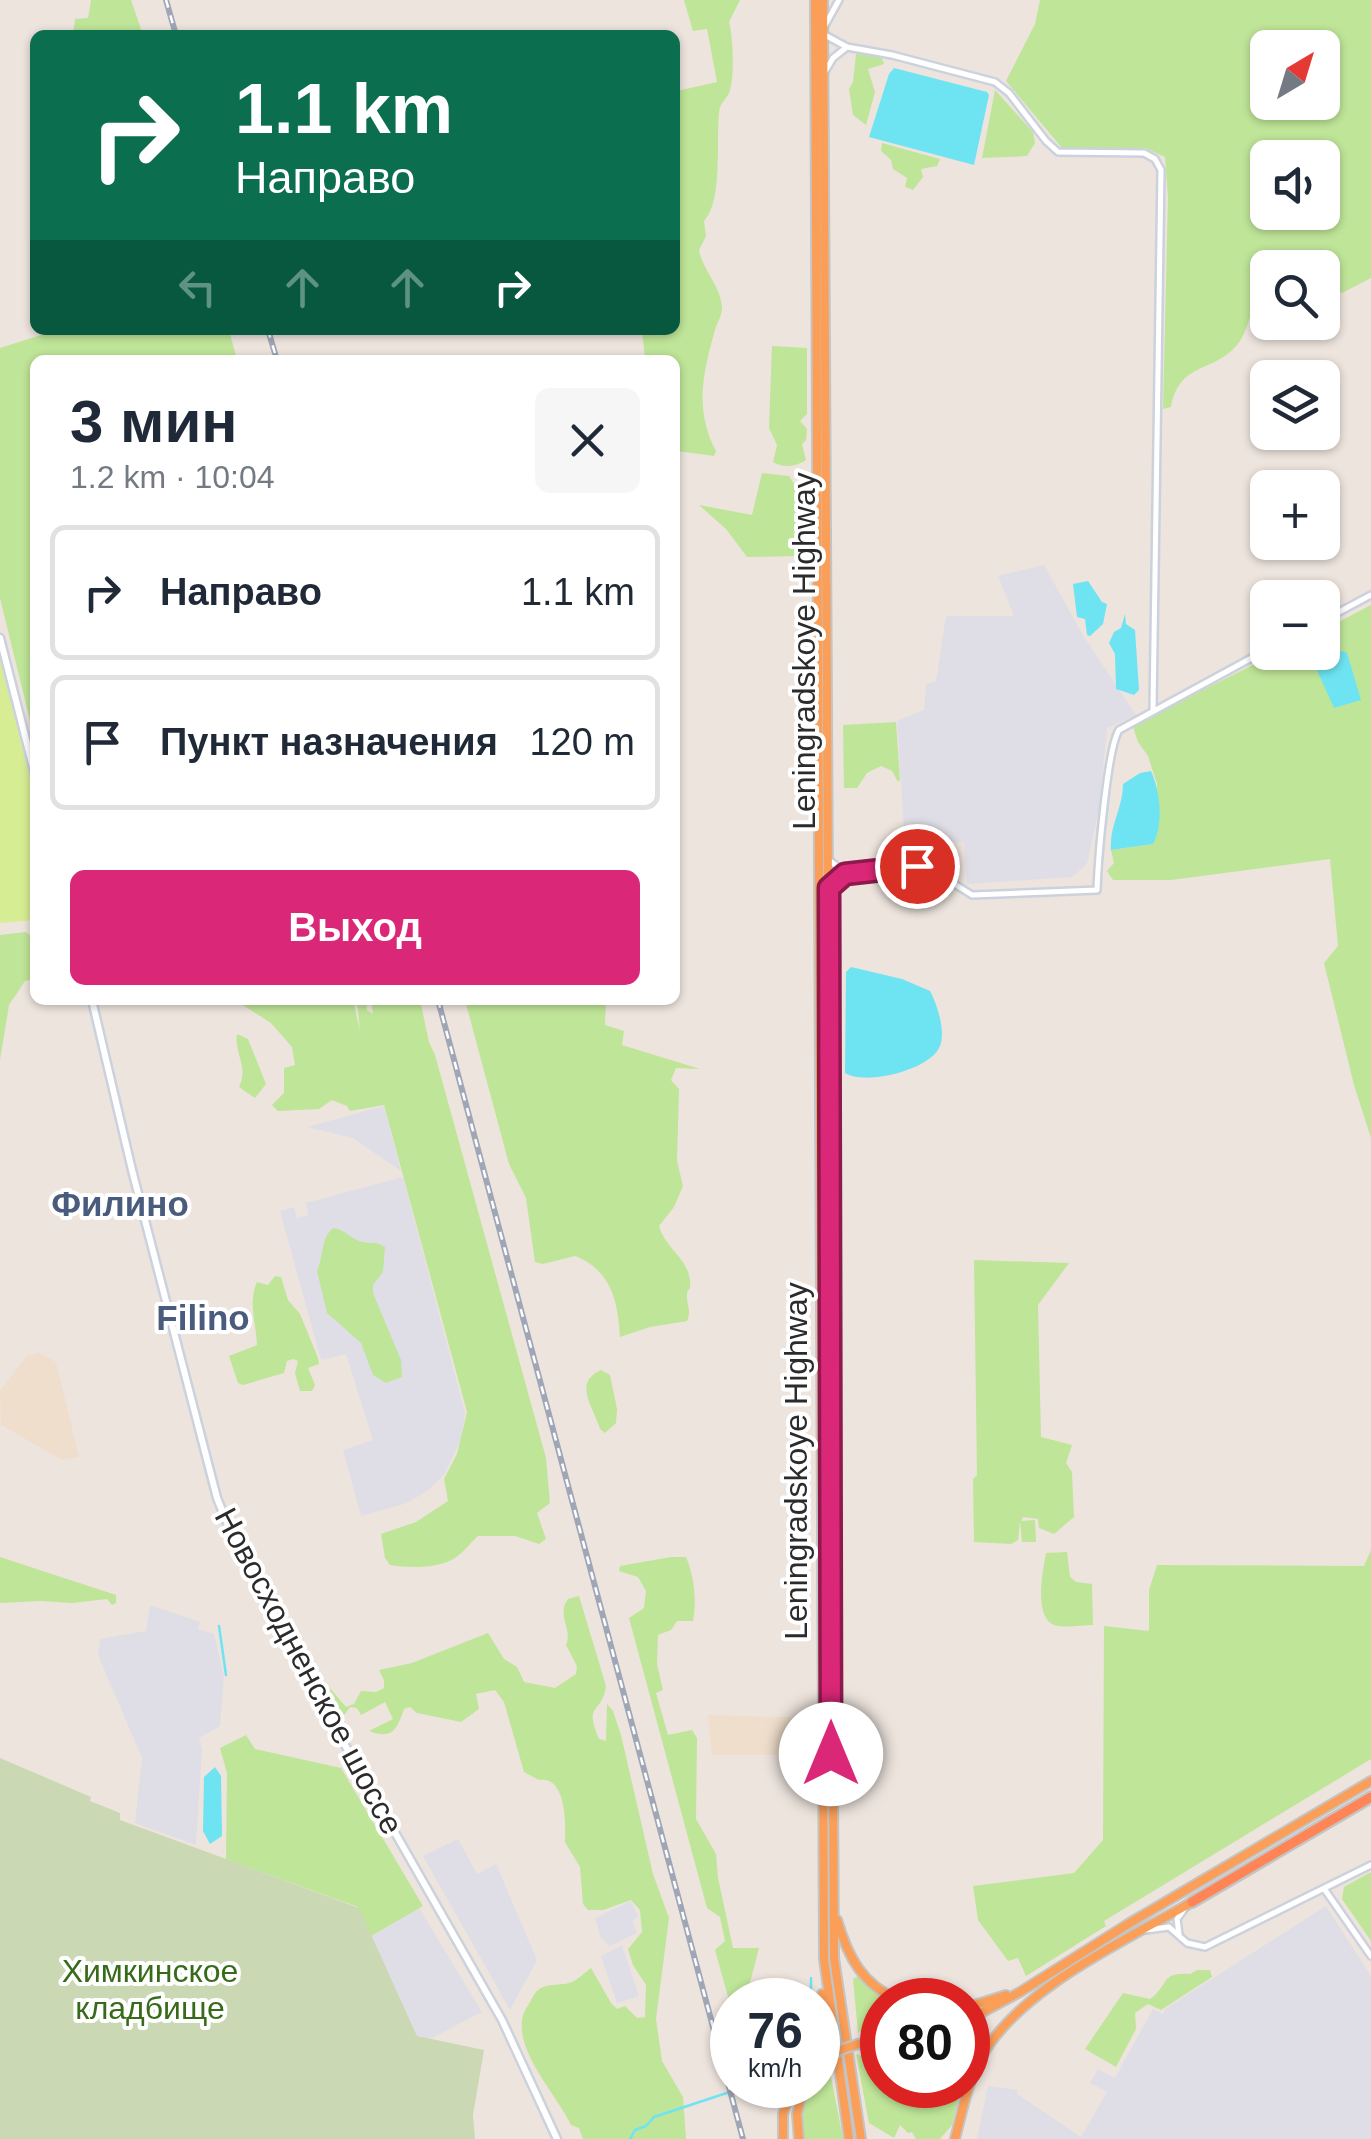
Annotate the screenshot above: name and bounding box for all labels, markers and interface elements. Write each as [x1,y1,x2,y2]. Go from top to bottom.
north arrow [1250,30,1340,120]
map controls [1250,30,1340,670]
icon: right [70,70,200,200]
text: 1.1 km [235,70,453,148]
button: sound [1250,140,1340,230]
text: Направо [235,152,415,203]
button: search [1250,250,1340,340]
icon: left [170,260,225,315]
icon: ahead [275,260,330,315]
icon: ahead [380,260,435,315]
icon: right [485,260,540,315]
button: layers [1250,360,1340,450]
text: 3 мин [70,388,238,455]
button: close [535,388,640,493]
text: 1.2 km · 10:04 [70,459,275,495]
button: + [1250,470,1340,560]
street label: Leningradskoye Highway [786,472,822,830]
icon: right [75,565,130,620]
text: Направо [160,571,322,613]
text: 1.1 km [521,571,635,613]
button: − [1250,580,1340,670]
icon: arrive [75,715,130,770]
text: Пункт назначения [160,721,498,763]
text: 120 m [529,721,635,763]
pin [875,824,960,909]
icon: arrive [890,839,945,894]
button: Выход [70,870,640,985]
district label: Филино [51,1184,189,1223]
street label: Leningradskoye Highway [778,1282,814,1640]
district label: Filino [156,1298,250,1337]
street label: Новосходненское шоссе [208,1502,410,1840]
position arrow [779,1702,883,1806]
park label: Химкинское кладбище [62,1953,238,2026]
speed limit sign: 80 [860,1978,990,2108]
text: 76 [747,2003,803,2059]
text: km/h [748,2054,802,2082]

